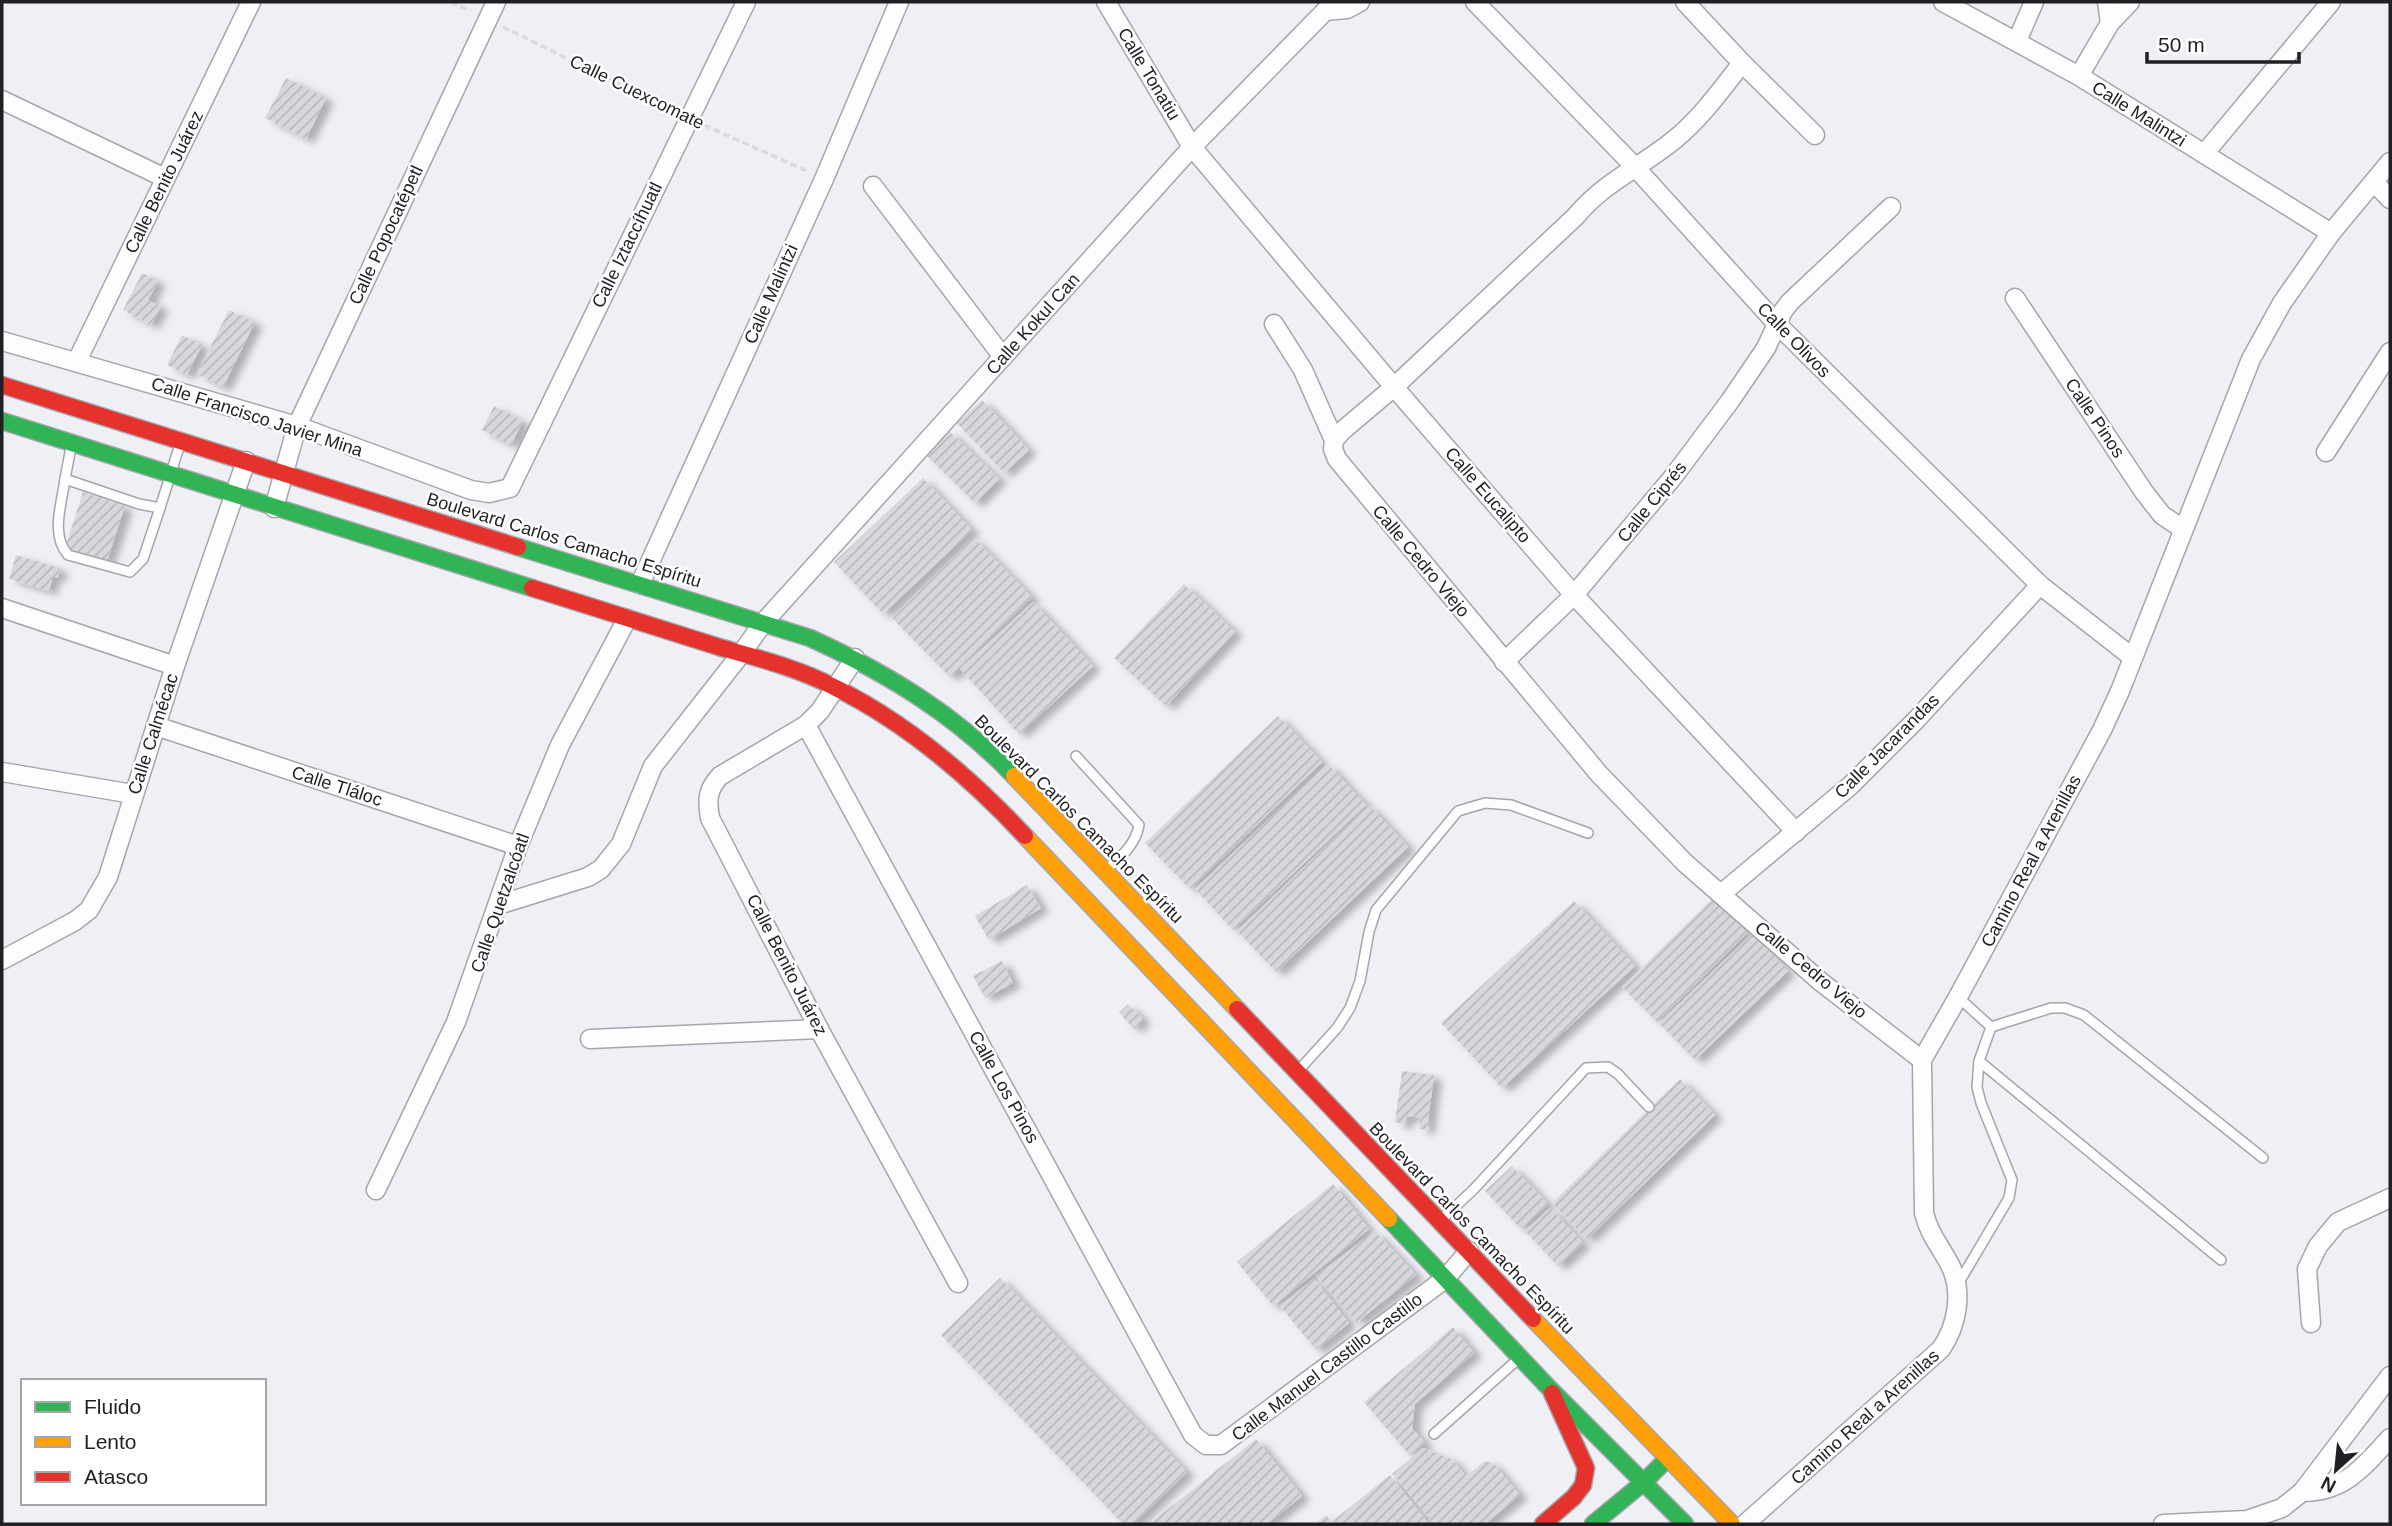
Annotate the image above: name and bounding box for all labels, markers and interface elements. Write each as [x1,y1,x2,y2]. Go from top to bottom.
scale bar [2147,21,2299,65]
street label: Calle Tonatiu [1114,24,1184,124]
text: 50 m [2158,33,2205,56]
street label: Calle Cuexcomate [567,51,707,133]
street label: Calle Malintzi [2088,77,2190,151]
street label: Calle Benito Juárez [121,107,207,257]
street label: Calle Popocatépetl [345,162,427,308]
street label: Calle Iztaccíhuatl [588,179,666,311]
street label: Calle Malintzi [740,241,802,347]
street label: Calle Kokul Can [982,269,1084,379]
street label: Calle Olivos [1753,299,1835,381]
street label: Calle Francisco Javier Mina [149,373,366,461]
street label: Calle Pinos [2061,375,2129,461]
street label: Calle Eucalipto [1441,443,1535,547]
street label: Calle Ciprés [1613,458,1691,546]
street label: Boulevard Carlos Camacho Espíritu [424,489,704,591]
street label: Calle Cedro Viejo [1368,501,1474,621]
street label: Calle Calmécac [124,671,182,797]
street label: Calle Jacarandas [1831,690,1943,802]
street label: Boulevard Carlos Camacho Espíritu [971,711,1187,927]
street label: Calle Tláloc [289,762,385,810]
street label: Camino Real a Arenillas [1977,772,2085,950]
street label: Calle Quetzalcóatl [467,831,533,975]
street label: Calle Benito Juárez [743,891,831,1039]
street label: Calle Cedro Viejo [1751,917,1871,1023]
street label: Calle Los Pinos [965,1027,1043,1147]
street label: Boulevard Carlos Camacho Espíritu [1365,1118,1579,1338]
street label: Calle Manuel Castillo Castillo [1228,1289,1426,1445]
street label: Camino Real a Arenillas [1787,1345,1943,1489]
legend [21,1379,266,1505]
text: Fluido [84,1395,141,1418]
text: Lento [84,1430,137,1453]
north arrow [2301,1435,2371,1505]
text: Atasco [84,1465,148,1488]
text: N [2318,1472,2339,1497]

